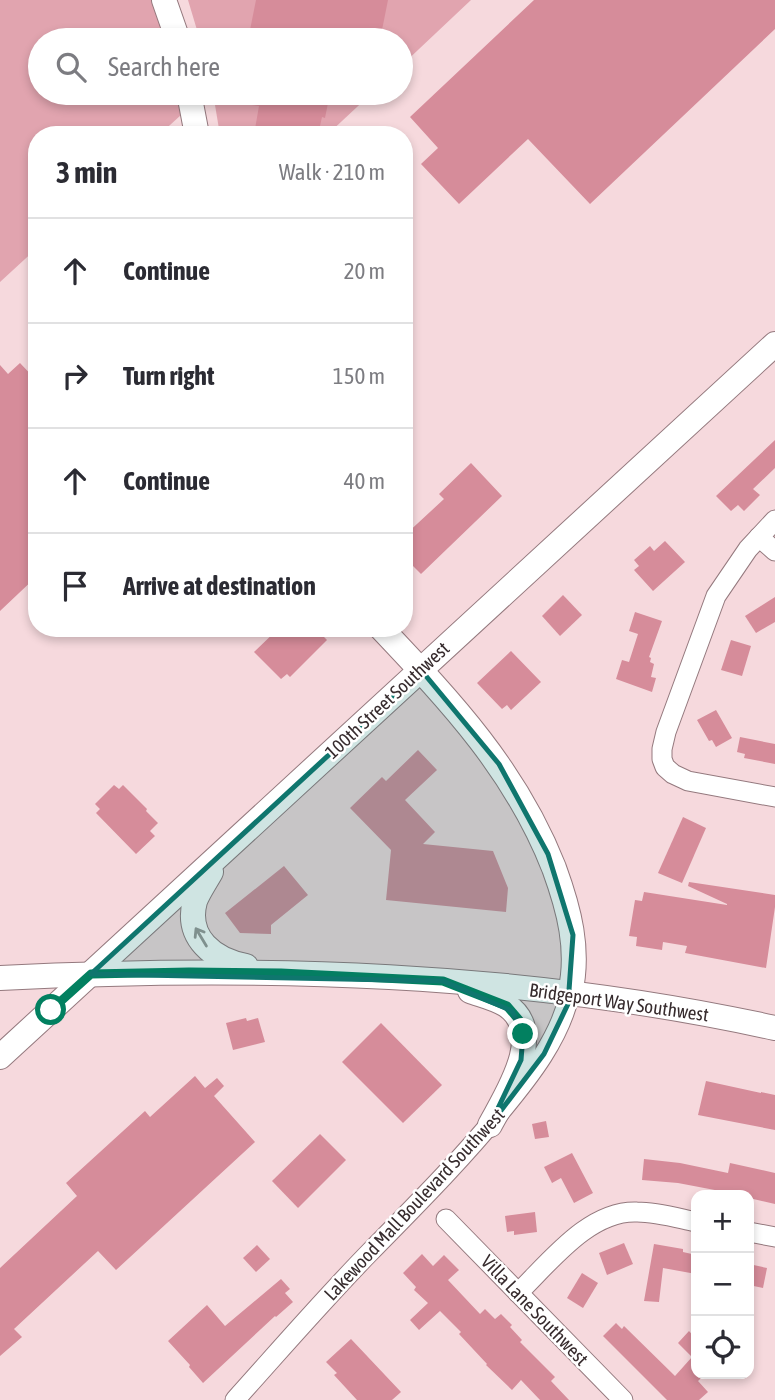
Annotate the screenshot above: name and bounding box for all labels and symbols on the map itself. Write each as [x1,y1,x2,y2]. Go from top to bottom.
street label: 100th Street Southwest [321,637,453,763]
one-way arrow [194,927,208,947]
street label: Bridgeport Way Southwest [528,979,710,1025]
route start [35,994,66,1025]
route end [507,1018,538,1049]
street label: Lakewood Mall Boulevard Southwest [319,1104,509,1304]
street label: Villa Lane Southwest [477,1250,593,1370]

